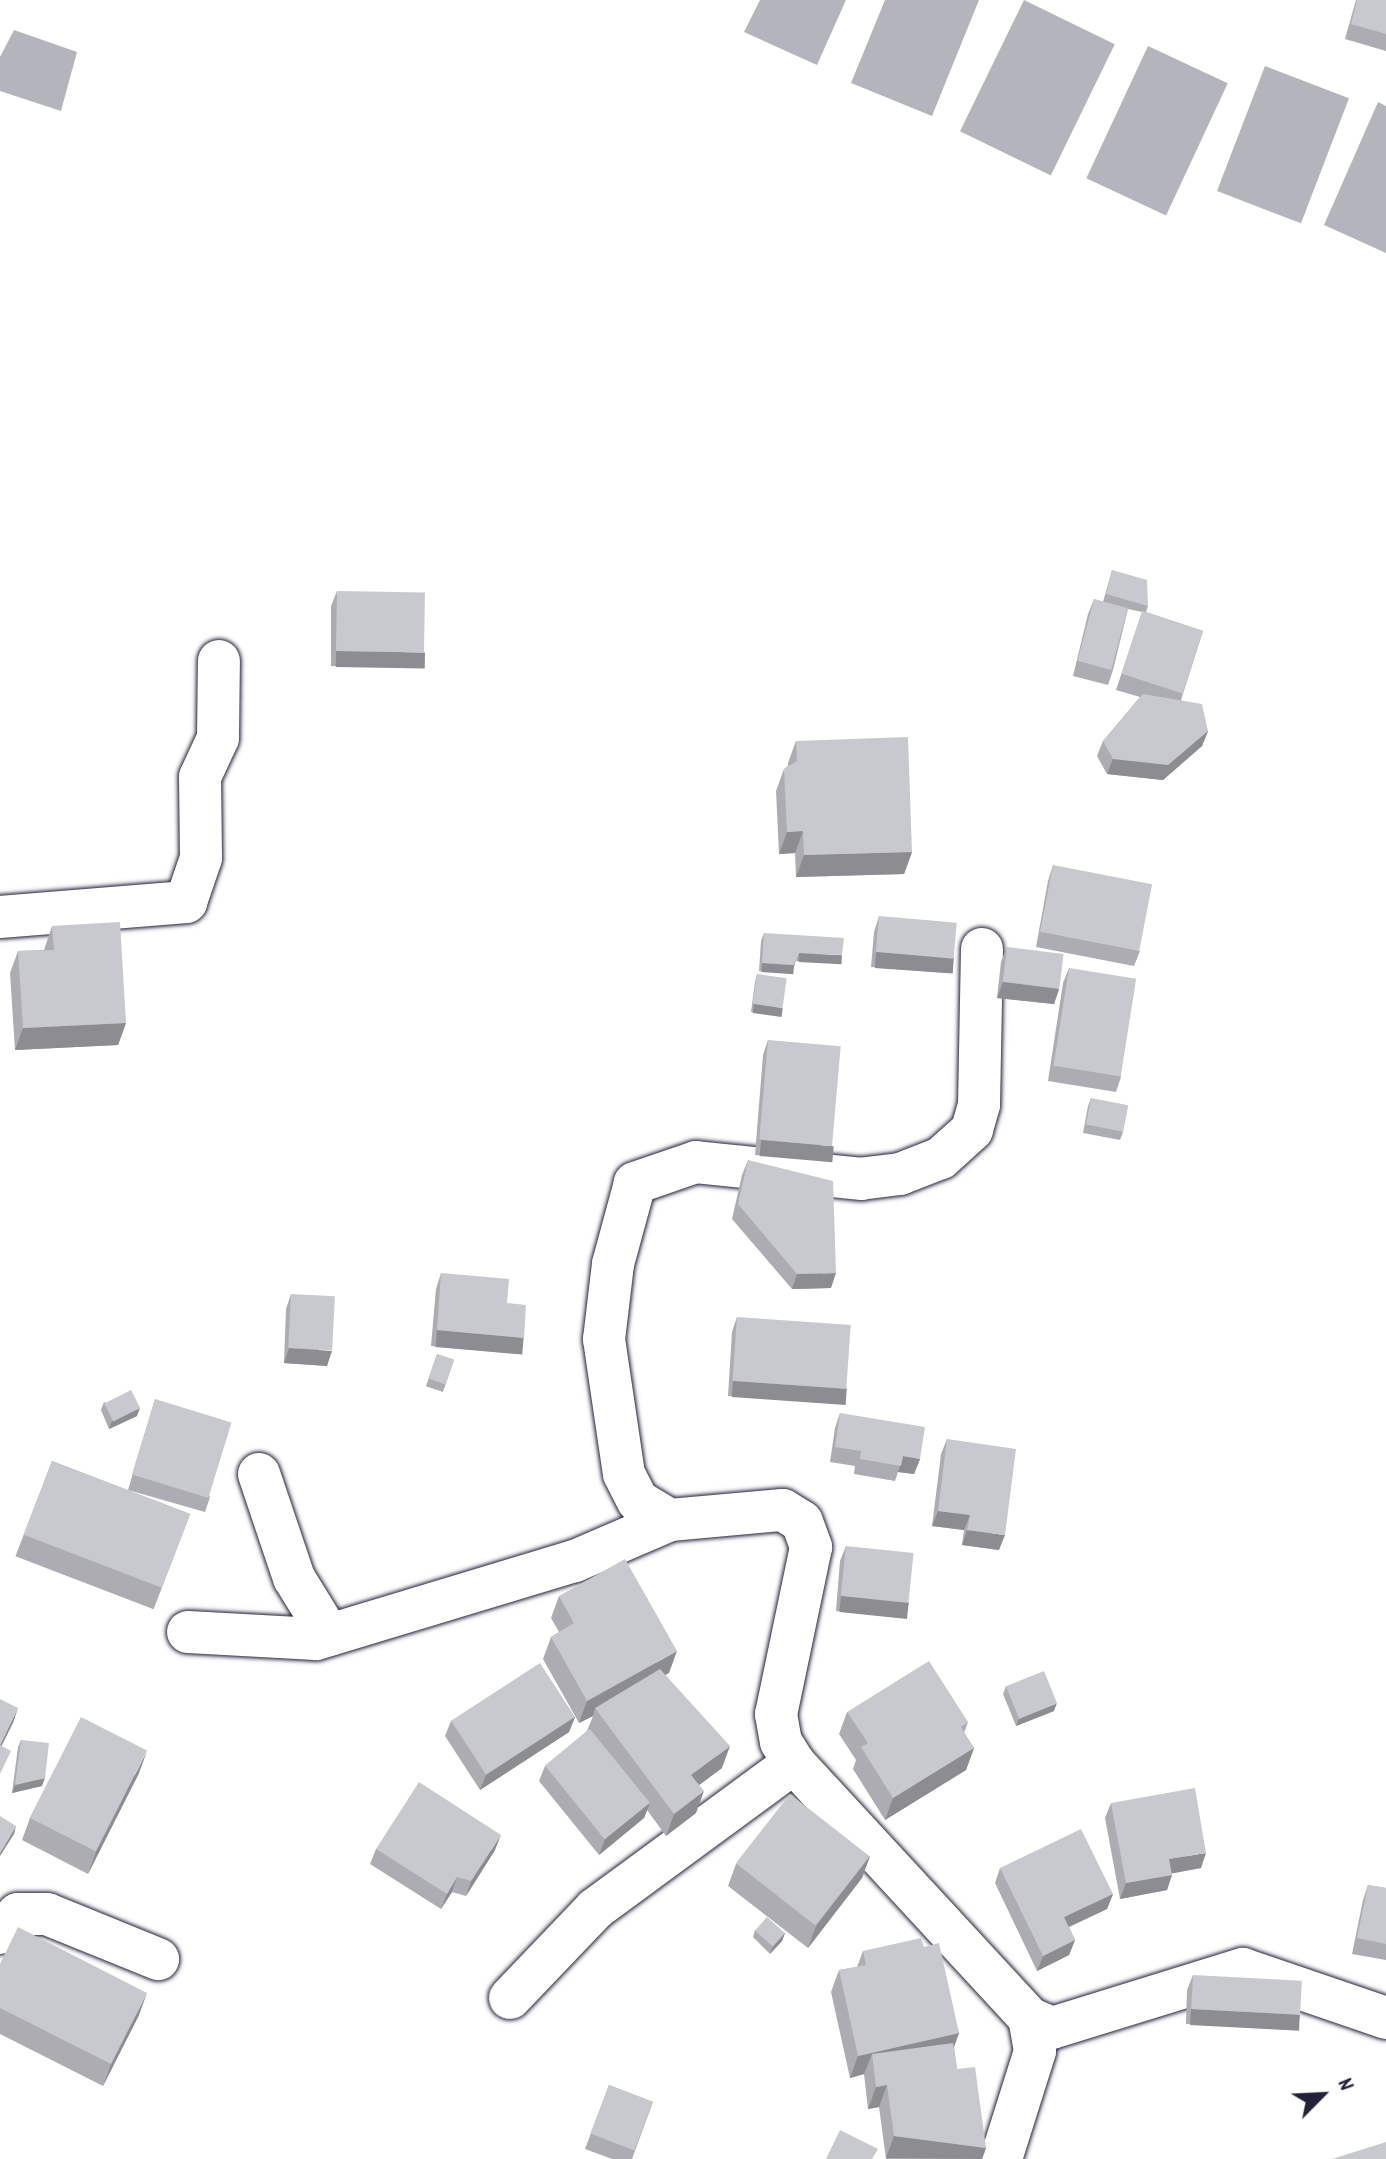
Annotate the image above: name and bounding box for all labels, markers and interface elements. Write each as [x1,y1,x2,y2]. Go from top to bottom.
north arrow [1282,2055,1362,2135]
text: N [1328,2074,1361,2096]

